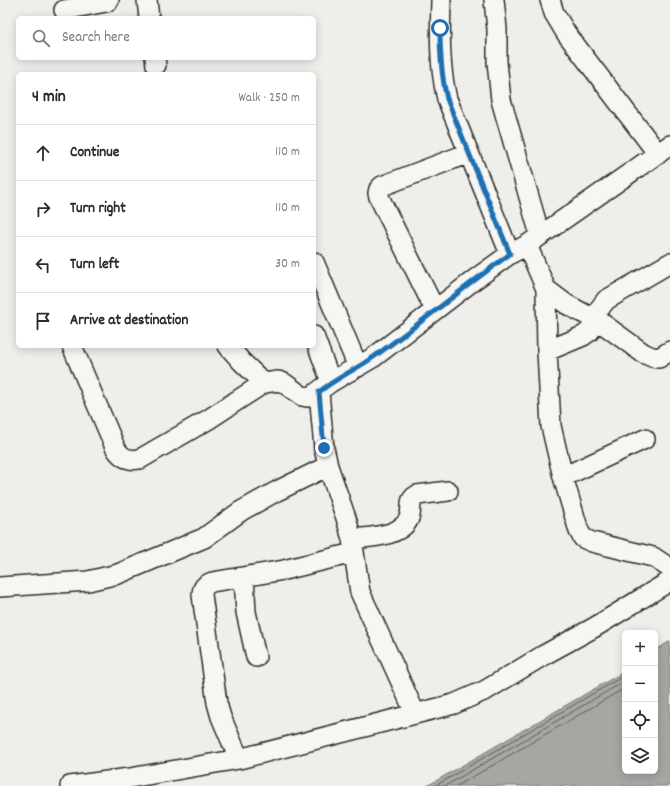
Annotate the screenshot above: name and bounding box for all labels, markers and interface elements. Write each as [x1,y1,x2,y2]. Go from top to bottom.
search box [16,16,316,60]
route start [431,19,449,37]
icon: search [30,27,52,49]
text: Search here [62,27,130,49]
text: 4 min [32,86,66,110]
text: Walk · 250 m [238,89,300,108]
icon: ahead [32,142,54,164]
text: Continue [70,142,119,164]
text: 110 m [275,143,300,162]
icon: right [32,198,54,220]
text: Turn right [70,198,126,220]
text: 110 m [275,199,300,218]
icon: left [32,254,54,276]
text: Turn left [70,254,119,276]
text: 30 m [275,255,300,274]
icon: arrive [32,310,54,332]
text: Arrive at destination [70,310,188,332]
route end [315,439,333,457]
map controls [622,630,658,774]
button: + [622,630,658,666]
button: − [622,666,658,702]
button: locate [622,702,658,738]
button: layers [622,738,658,774]

